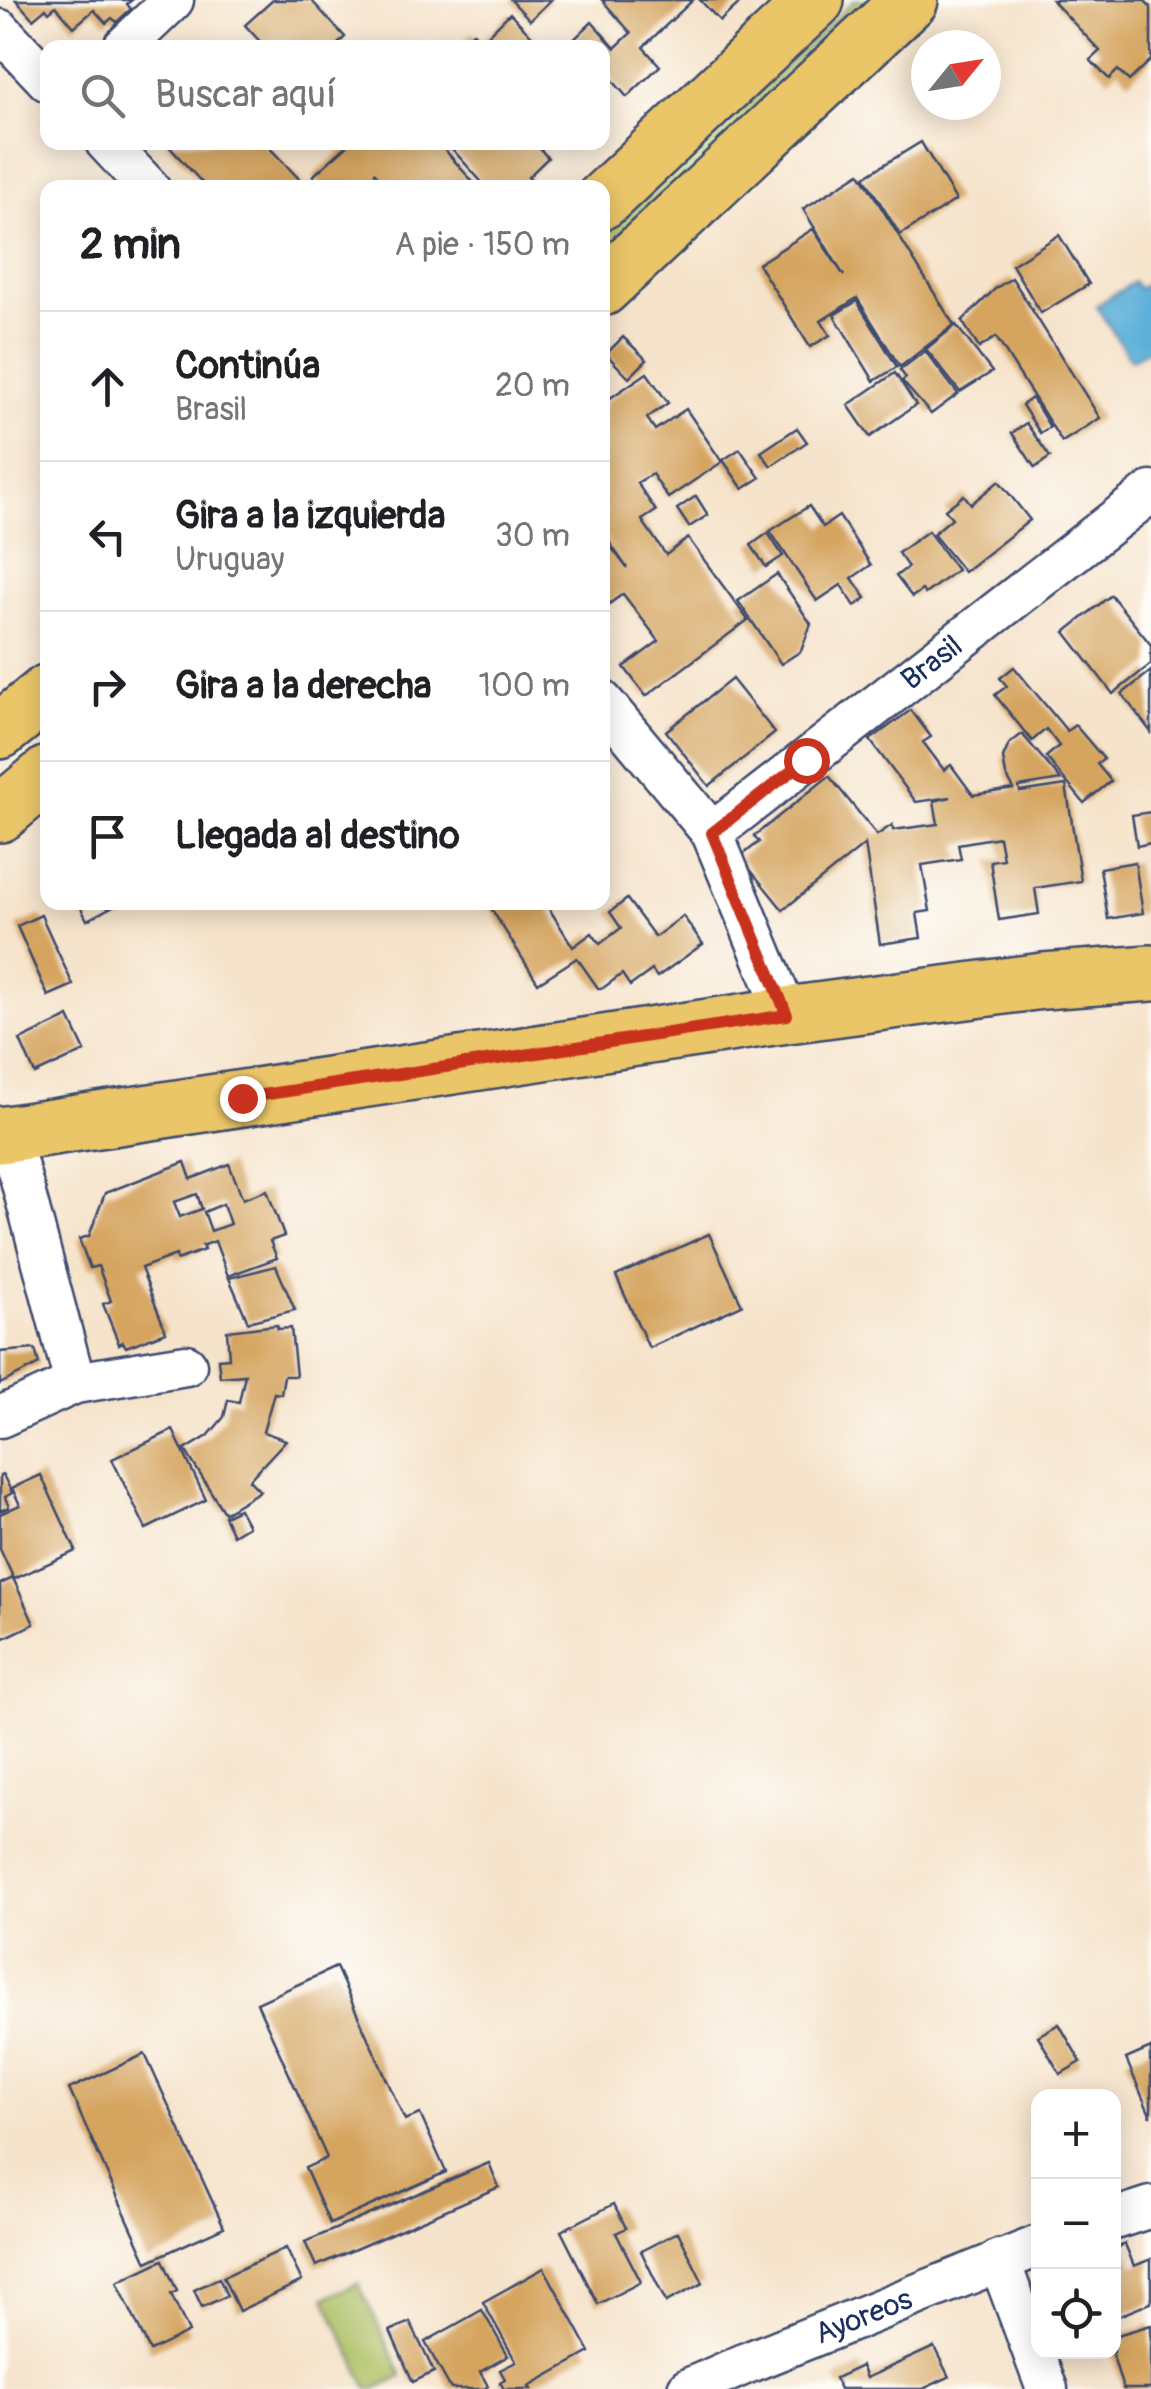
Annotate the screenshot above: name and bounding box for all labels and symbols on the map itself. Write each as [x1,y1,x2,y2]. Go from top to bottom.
north arrow [911,30,1001,120]
street label: Brasil [894,627,970,698]
route start [784,738,830,784]
route end [220,1076,266,1122]
street label: Ayoreos [809,2280,917,2352]

